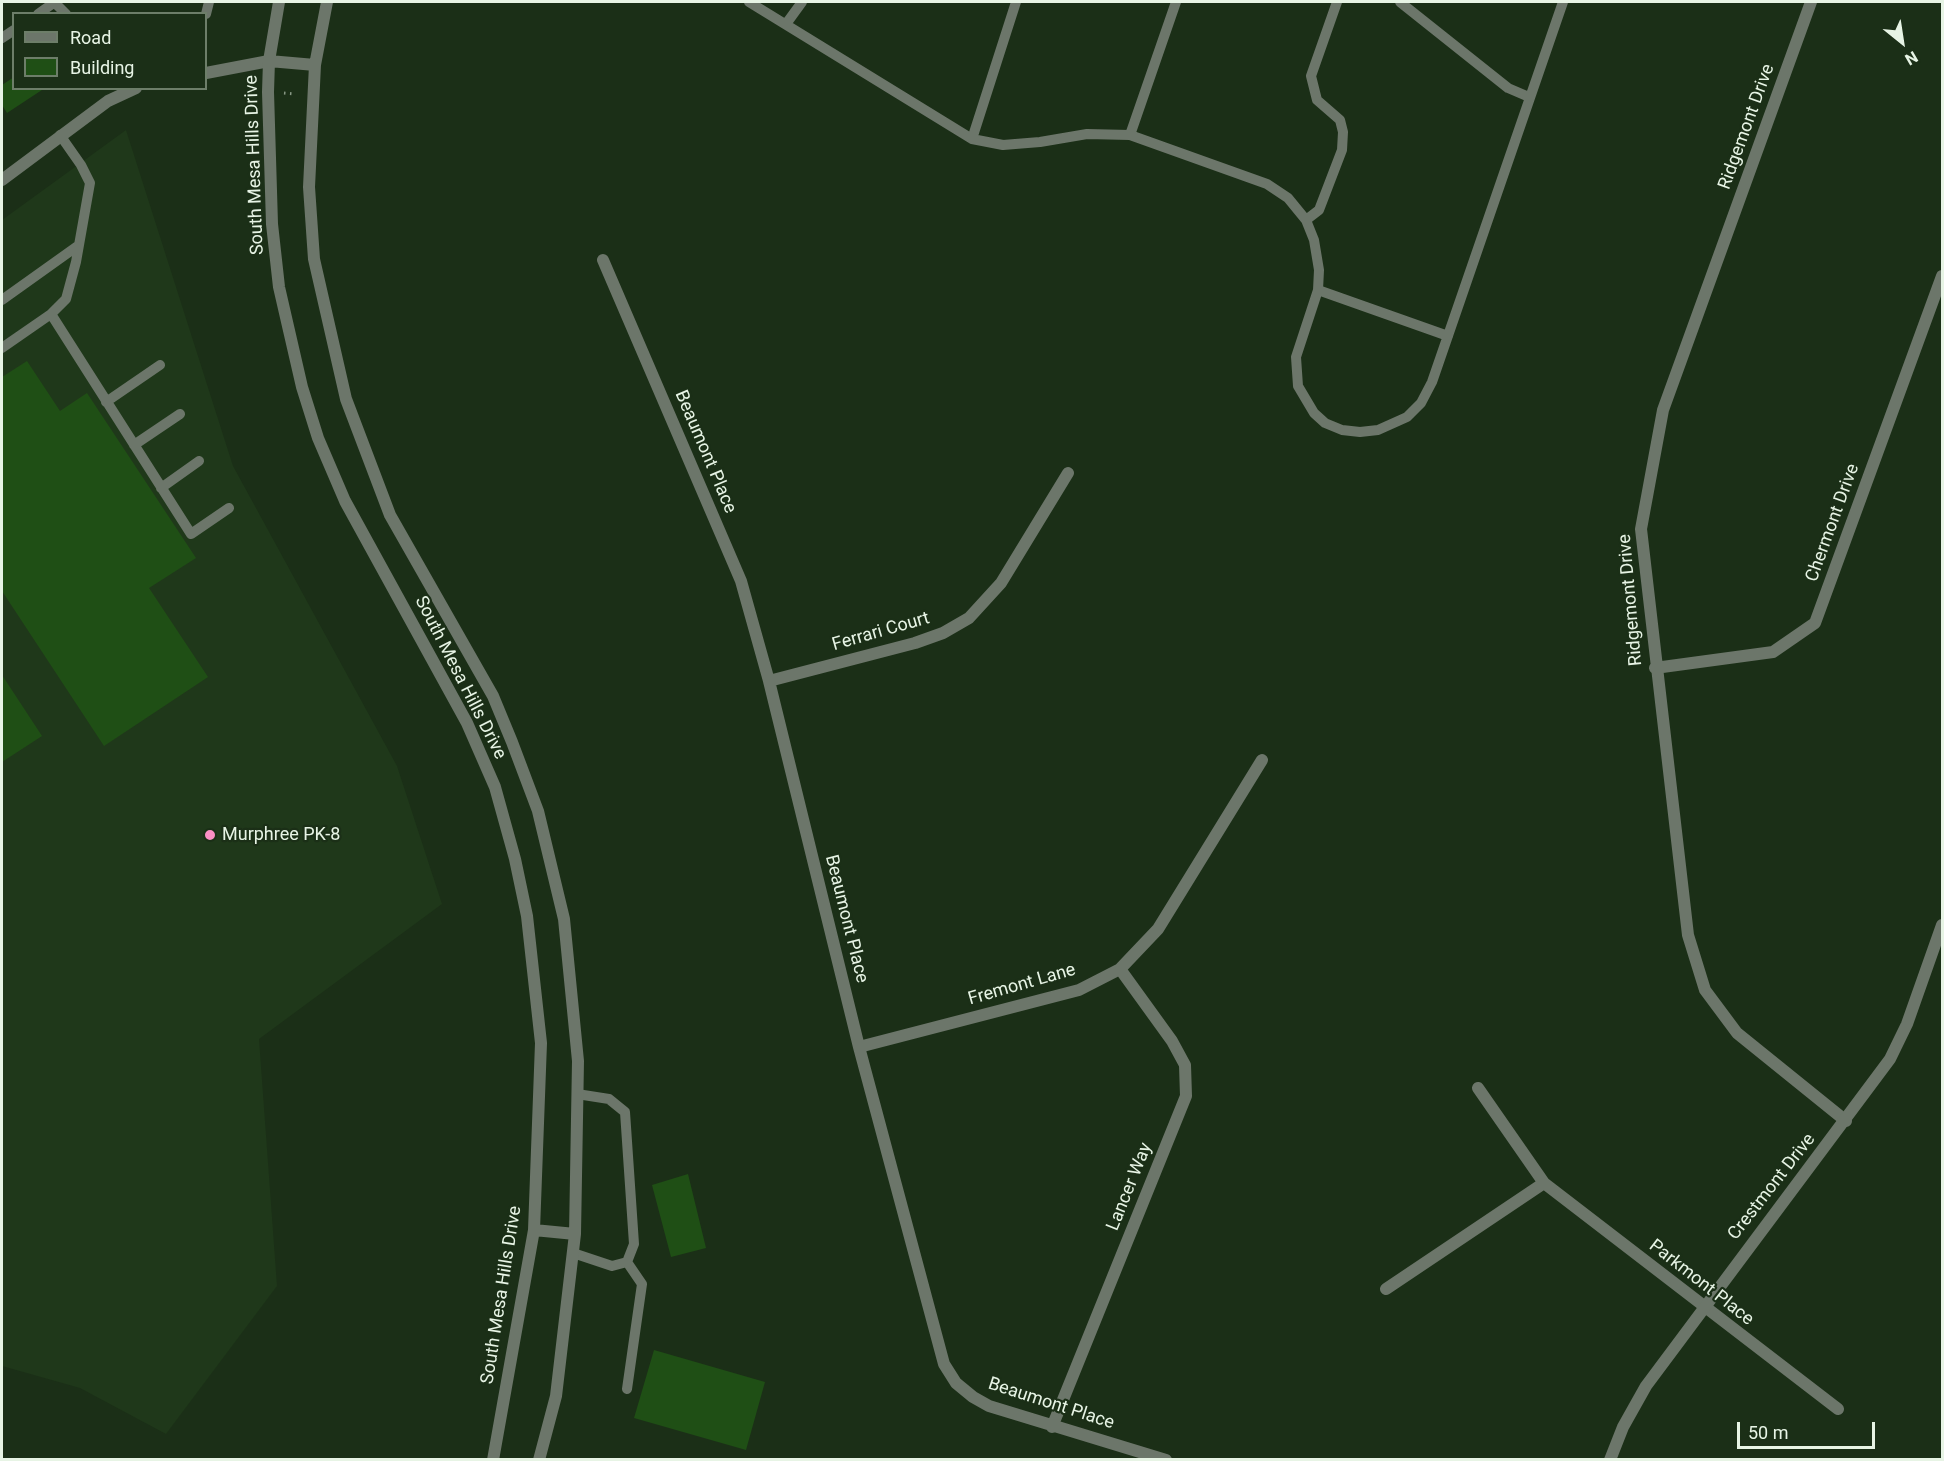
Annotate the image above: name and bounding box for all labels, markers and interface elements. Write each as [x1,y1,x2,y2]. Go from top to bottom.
legend [12,12,207,90]
north arrow [1872,12,1932,72]
text: Road [70,27,111,48]
text: N [1902,47,1921,69]
text: Building [70,57,134,78]
street label: Ridgemont Drive [1714,61,1780,193]
street label: South Mesa Hills Drive [241,75,269,255]
street label: Beaumont Place [669,387,741,517]
street label: Chermont Drive [1802,461,1864,585]
street label: Ridgemont Drive [1614,533,1648,667]
street label: South Mesa Hills Drive [409,593,511,763]
street label: Ferrari Court [830,608,932,656]
place label: Murphree PK-8 [222,824,340,846]
marker: Murphree PK-8 [203,828,217,842]
street label: Beaumont Place [820,853,872,985]
street label: Fremont Lane [966,959,1078,1011]
street label: Crestmont Drive [1724,1129,1820,1245]
street label: Lancer Way [1103,1140,1157,1234]
street label: South Mesa Hills Drive [477,1204,527,1386]
street label: Parkmont Place [1644,1235,1758,1331]
street label: Beaumont Place [985,1373,1117,1435]
scale bar [1740,1410,1878,1448]
text: 50 m [1748,1422,1788,1443]

